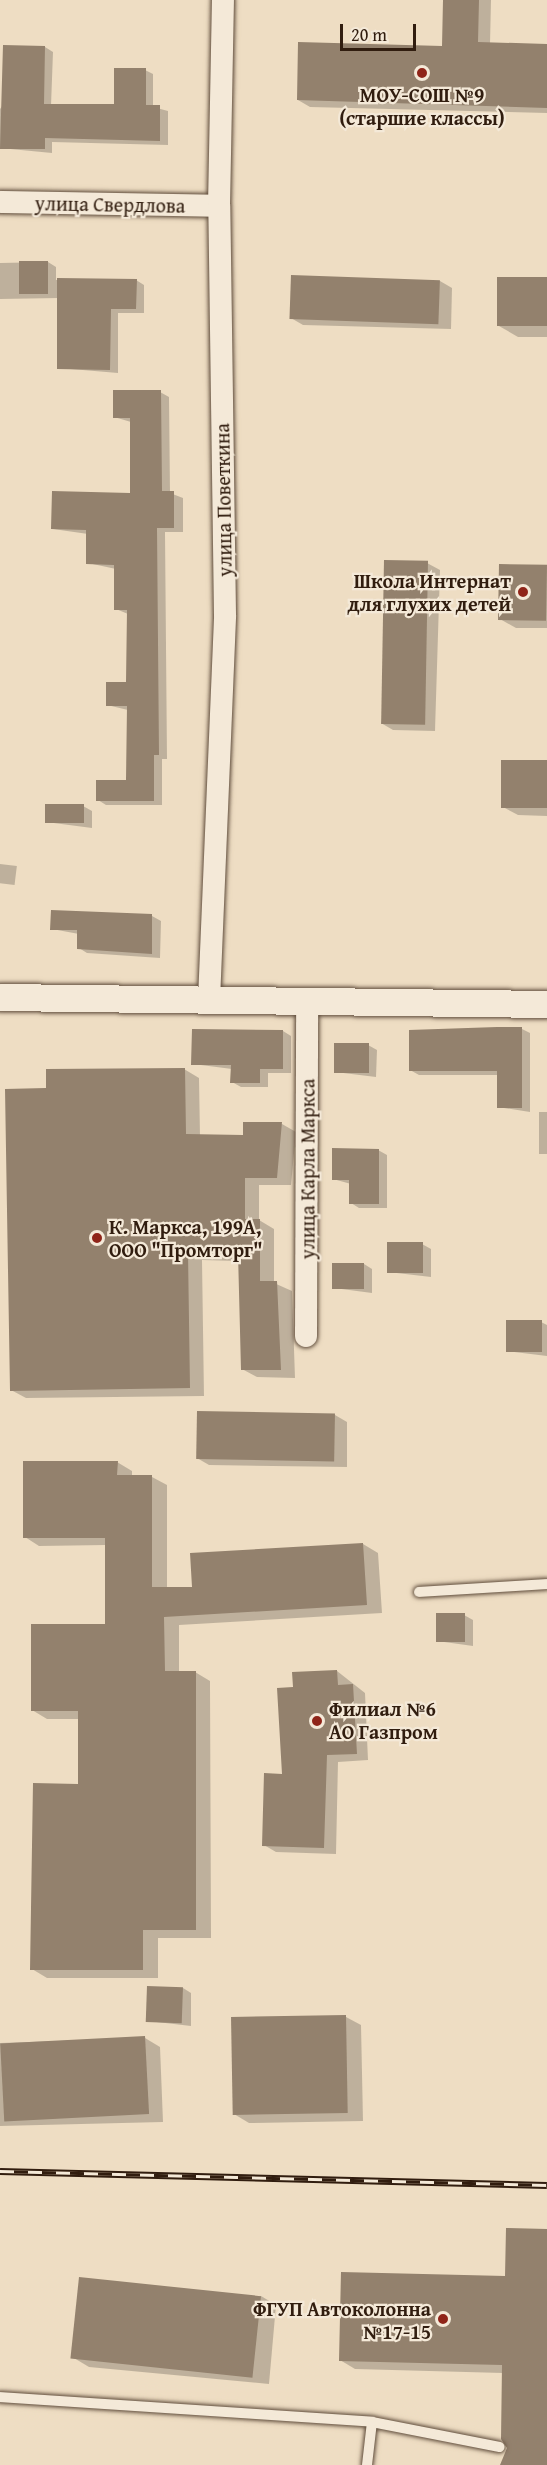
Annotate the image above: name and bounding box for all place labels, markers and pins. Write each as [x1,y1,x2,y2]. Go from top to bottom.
marker: МОУ-СОШ №9 (старшие классы) [415,66,429,80]
place label: МОУ-СОШ №9 (старшие классы) [339,82,505,129]
place label: Школа Интернат для глухих детей [347,568,511,615]
marker: Школа Интернат для глухих детей [516,585,530,599]
place label: К. Маркса, 199А, ООО "Промторг" [109,1214,263,1261]
marker: К. Маркса, 199А, ООО "Промторг" [90,1231,104,1245]
place label: Филиал №6 АО Газпром [329,1697,438,1744]
marker: Филиал №6 АО Газпром [310,1714,324,1728]
place label: ФГУП Автоколонна №17-15 [253,2296,431,2343]
marker: ФГУП Автоколонна №17-15 [436,2312,450,2326]

